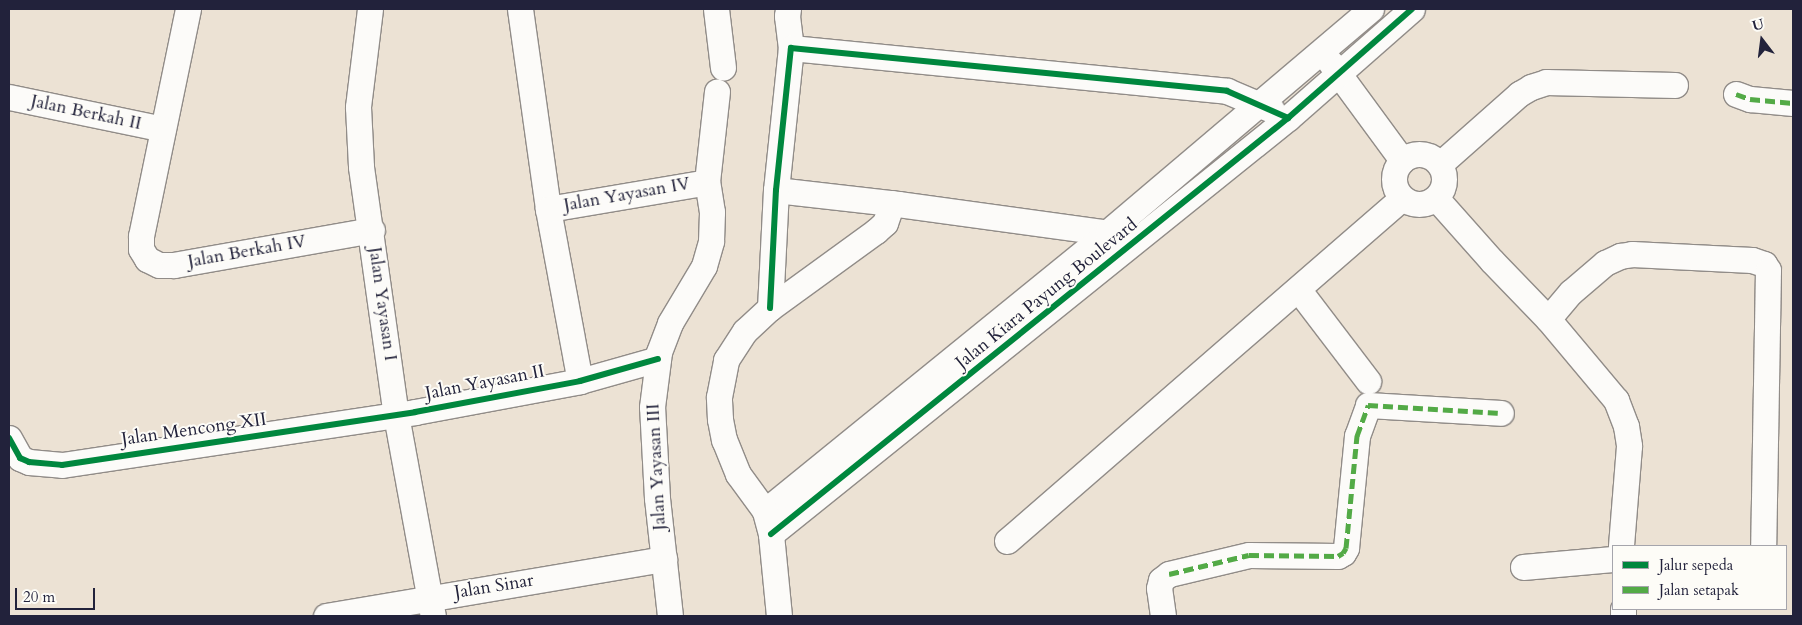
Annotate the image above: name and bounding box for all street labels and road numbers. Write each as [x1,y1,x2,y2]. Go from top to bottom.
street label: Jalan Berkah II [29,91,143,135]
street label: Jalan Yayasan IV [562,173,692,217]
street label: Jalan Kiara Payung Boulevard [952,214,1142,374]
street label: Jalan Berkah IV [186,231,308,273]
street label: Jalan Yayasan I [363,246,401,362]
street label: Jalan Yayasan II [424,361,546,405]
street label: Jalan Yayasan III [643,403,671,531]
street label: Jalan Mencong XII [120,409,268,451]
street label: Jalan Sinar [453,570,535,604]

